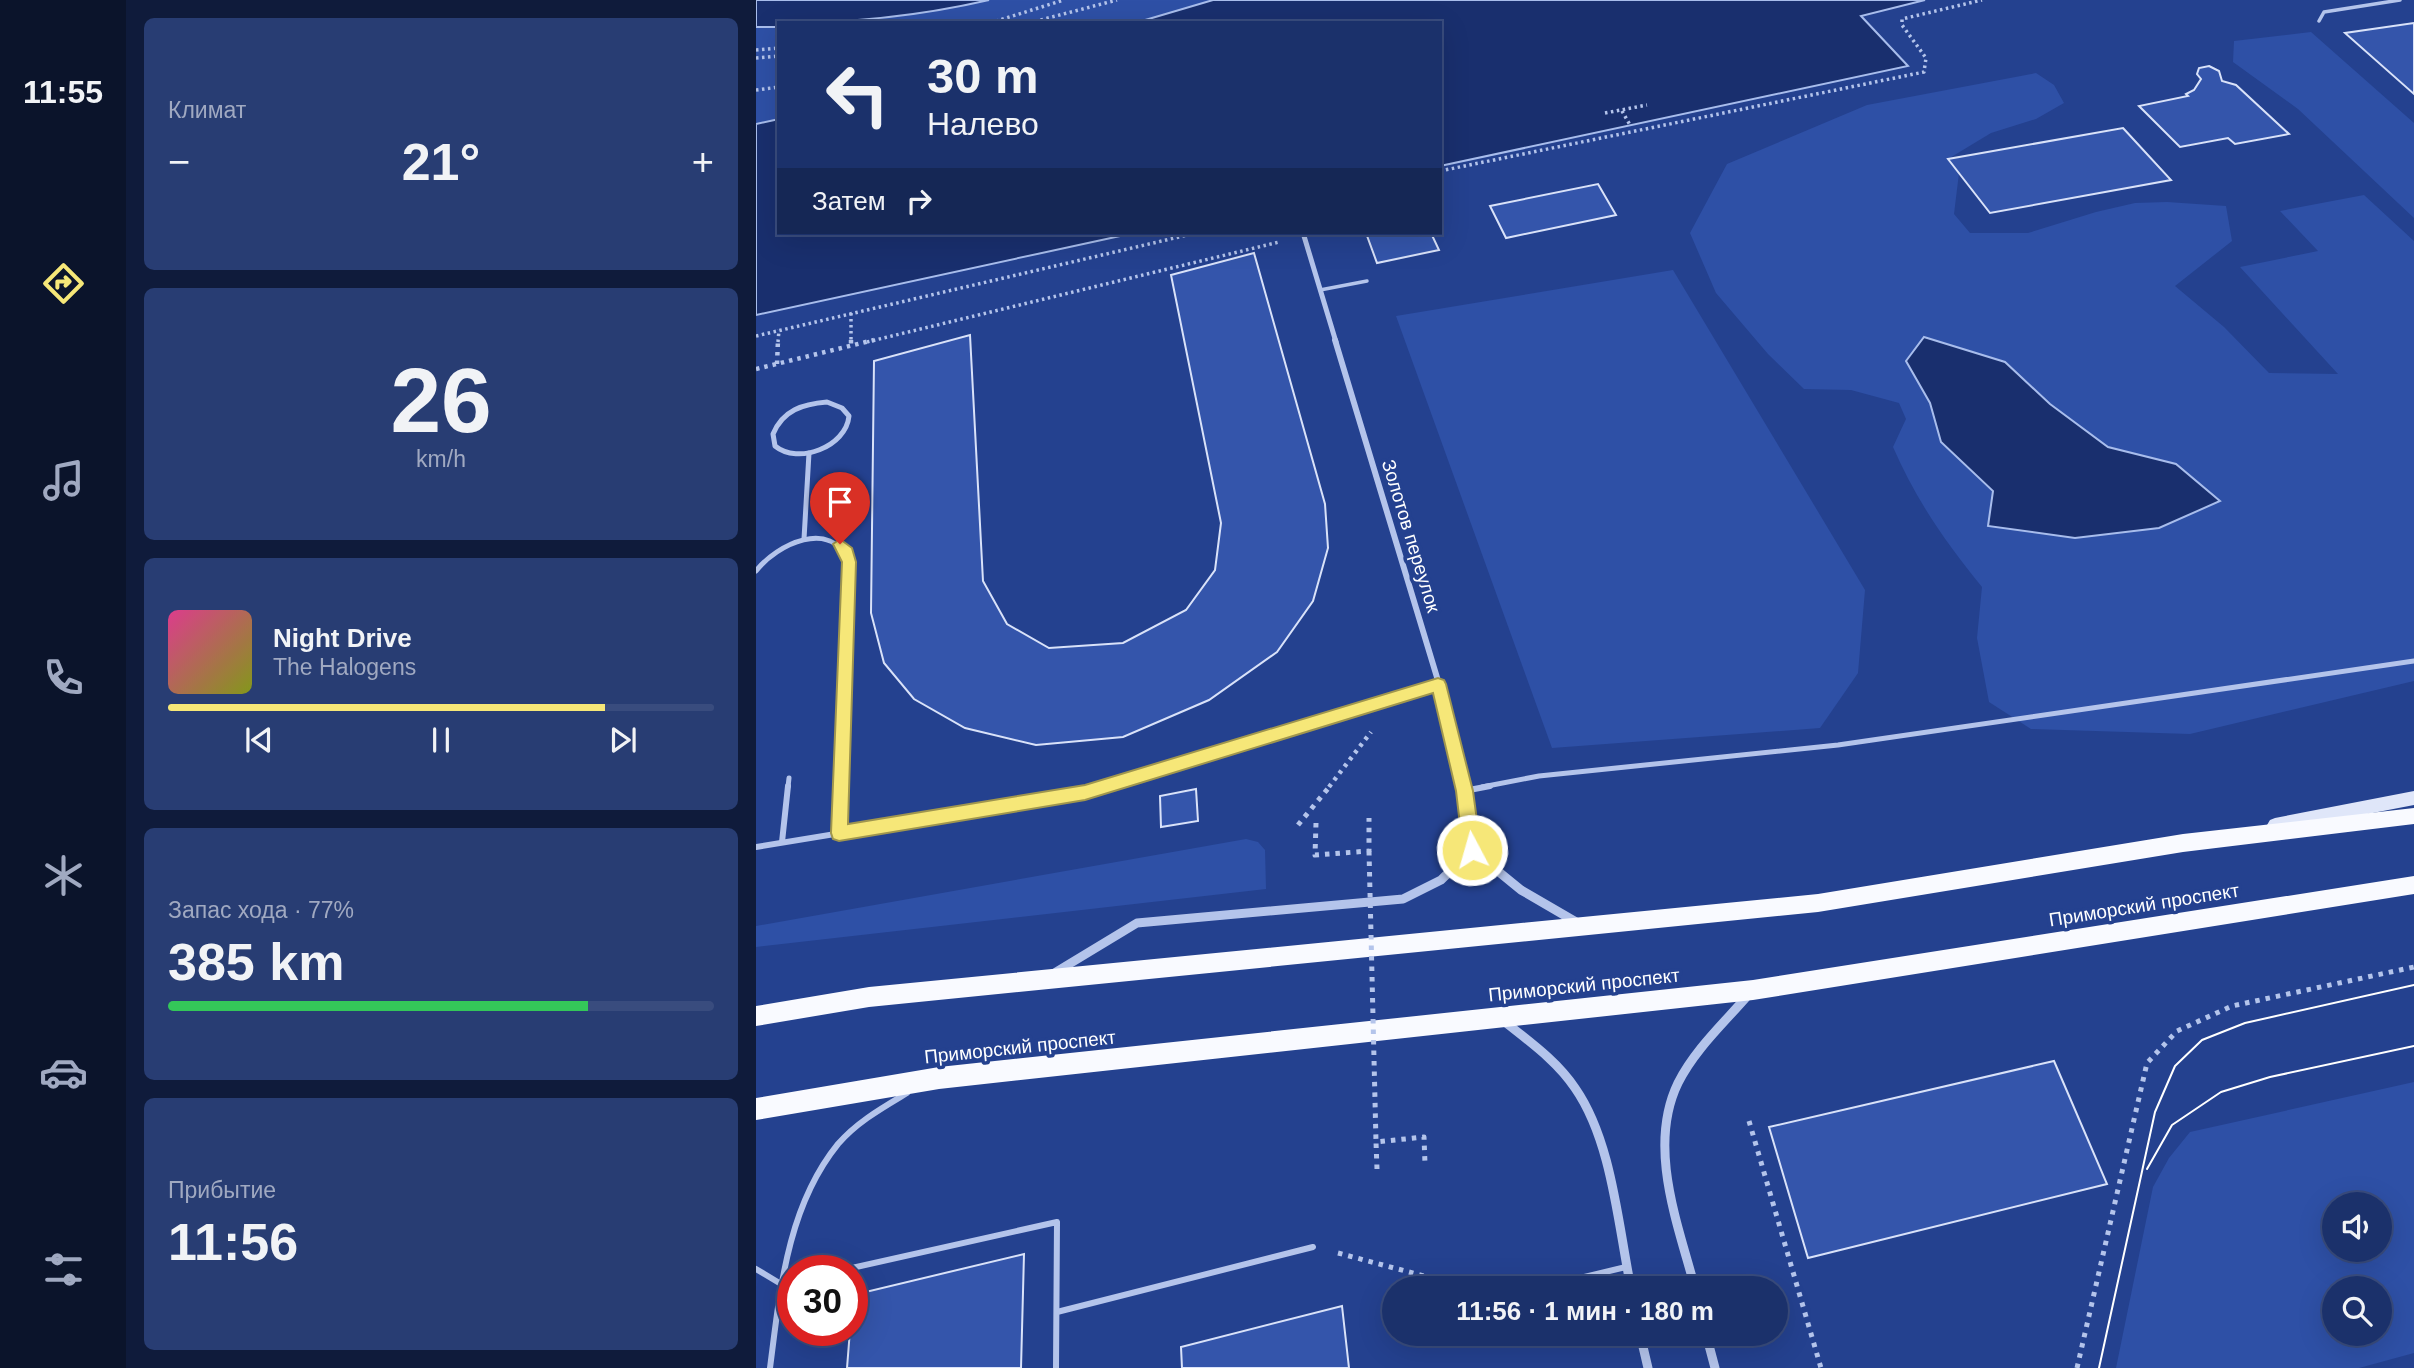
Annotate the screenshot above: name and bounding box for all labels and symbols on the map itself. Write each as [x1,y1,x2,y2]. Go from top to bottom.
street label: Золотов переулок [1378,457,1444,616]
pin [810,472,870,544]
position arrow [1435,813,1509,887]
street label: Приморский проспект [2047,880,2241,930]
street label: Приморский проспект [1487,964,1681,1005]
street label: Приморский проспект [923,1026,1117,1067]
speed limit sign: 30 [777,1255,868,1346]

